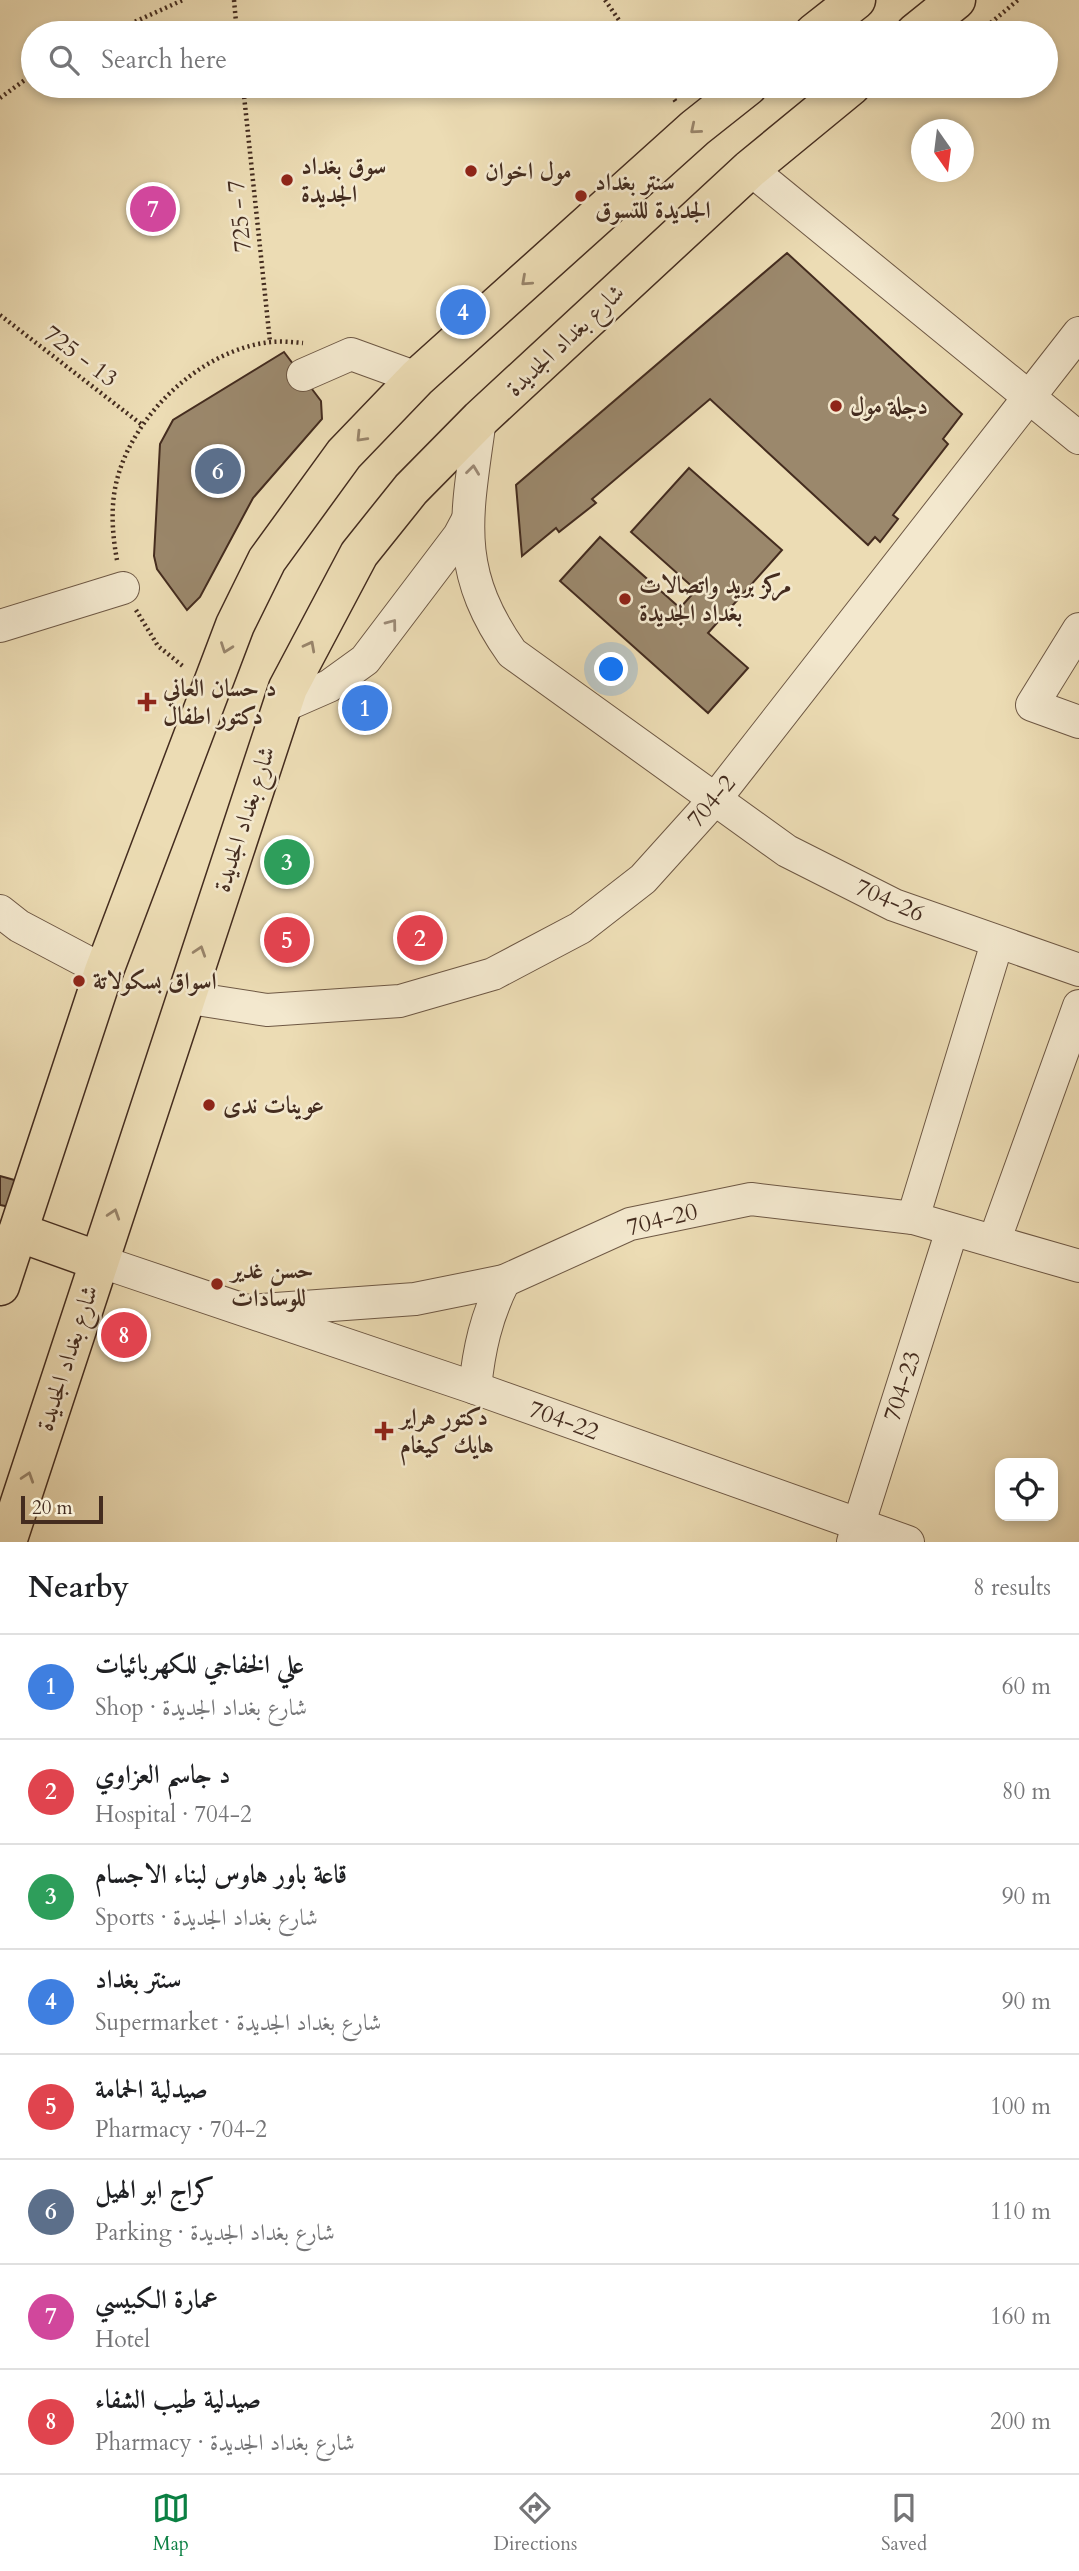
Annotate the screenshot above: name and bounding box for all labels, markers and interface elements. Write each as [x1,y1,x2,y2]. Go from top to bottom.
search box [21,21,1058,98]
icon: search [45,41,83,79]
text: Search here [101,42,227,77]
north arrow [911,119,974,182]
one-way arrow [690,121,703,133]
place label: سوق بغداد الجديدة [301,150,387,211]
place label: مول اخوان [485,155,572,188]
marker: مول اخوان [463,163,479,179]
place label: سنتر بغداد الجديدة للتسوق [595,166,711,227]
marker: سوق بغداد الجديدة [279,172,295,188]
street label: 725 - 7 [219,178,260,254]
pin: 7 [130,183,176,235]
marker: سنتر بغداد الجديدة للتسوق [573,188,589,204]
one-way arrow [521,272,534,285]
street label: شارع بغداد الجديدة [499,277,634,406]
pin: 4 [440,286,486,338]
street label: 725 - 13 [37,318,125,395]
place label: دجلة مول [850,390,928,423]
marker: دجلة مول [828,398,844,414]
one-way arrow [356,429,369,442]
pin: 6 [195,445,241,497]
one-way arrow [466,464,481,476]
place label: مركز بريد واتصالات بغداد الجديدة [639,569,791,630]
marker: مركز بريد واتصالات بغداد الجديدة [617,591,633,607]
one-way arrow [384,619,397,632]
one-way arrow [302,640,315,653]
one-way arrow [221,642,235,654]
your location [594,652,628,686]
place label: د حسان العاني دكتور اطفال [162,672,277,733]
pin: 1 [342,682,388,734]
marker: د حسان العاني دكتور اطفال [137,692,157,712]
street label: شارع بغداد الجديدة [205,742,286,897]
street label: 704-2 [679,768,743,835]
pin: 3 [264,836,310,888]
street label: 704-26 [850,871,929,930]
pin: 2 [397,912,443,964]
pin: 5 [264,914,310,966]
one-way arrow [192,946,206,958]
place label: اسواق بسكولاتة [93,965,217,998]
marker: اسواق بسكولاتة [71,973,87,989]
place label: عوينات ندى [223,1089,324,1122]
marker: عوينات ندى [201,1097,217,1113]
street label: 704-20 [623,1195,701,1244]
one-way arrow [106,1208,120,1221]
place label: حسن غدير للوسادات [228,1254,314,1315]
marker: حسن غدير للوسادات [209,1276,225,1292]
street label: شارع بغداد الجديدة [28,1281,109,1436]
pin: 8 [101,1309,147,1361]
street label: 704-23 [876,1347,929,1426]
street label: 704-22 [524,1393,603,1448]
place label: دكتور هراير هايك كيغام [397,1401,494,1466]
marker: دكتور هراير هايك كيغام [374,1421,394,1441]
map controls [995,1458,1058,1521]
button: locate [995,1458,1058,1521]
one-way arrow [20,1471,35,1483]
scale bar [21,1493,103,1525]
text: 20 m [32,1495,73,1521]
text: Nearby [28,1567,129,1608]
text: 8 results [973,1572,1051,1603]
text: علي الخفاجي للكهربائيات [95,1647,304,1682]
text: 1 [45,1671,57,1702]
text: 60 m [1002,1671,1051,1702]
text: Shop · شارع بغداد الجديدة [95,1692,307,1723]
text: د جاسم العزاوي [95,1757,231,1792]
text: 2 [45,1776,57,1807]
text: 80 m [1002,1776,1051,1807]
text: Hospital · 704-2 [95,1799,252,1830]
text: قاعة باور هاوس لبناء الاجسام [95,1857,347,1892]
text: 3 [45,1881,57,1912]
text: 90 m [1002,1881,1051,1912]
text: Sports · شارع بغداد الجديدة [95,1902,318,1933]
text: سنتر بغداد [95,1962,181,1997]
text: 4 [45,1986,57,2017]
text: 90 m [1002,1986,1051,2017]
text: Supermarket · شارع بغداد الجديدة [95,2007,381,2038]
text: صيدلية الحمامة [95,2072,208,2107]
text: 5 [45,2091,57,2122]
text: 100 m [990,2091,1051,2122]
text: Pharmacy · 704-2 [95,2114,267,2145]
text: كراج ابو الهيل [95,2172,214,2207]
text: 6 [45,2196,57,2227]
text: 110 m [990,2196,1051,2227]
text: Parking · شارع بغداد الجديدة [95,2217,335,2248]
text: عمارة الكبيسي [95,2282,218,2317]
text: 7 [45,2301,57,2332]
text: 160 m [990,2301,1051,2332]
text: Hotel [95,2324,150,2355]
text: صيدلية طيب الشفاء [95,2382,261,2417]
text: 8 [45,2406,57,2437]
text: 200 m [990,2406,1051,2437]
text: Pharmacy · شارع بغداد الجديدة [95,2427,355,2458]
tab: Map [152,2489,190,2557]
tab: Directions [494,2489,577,2557]
tab: Saved [881,2489,927,2557]

